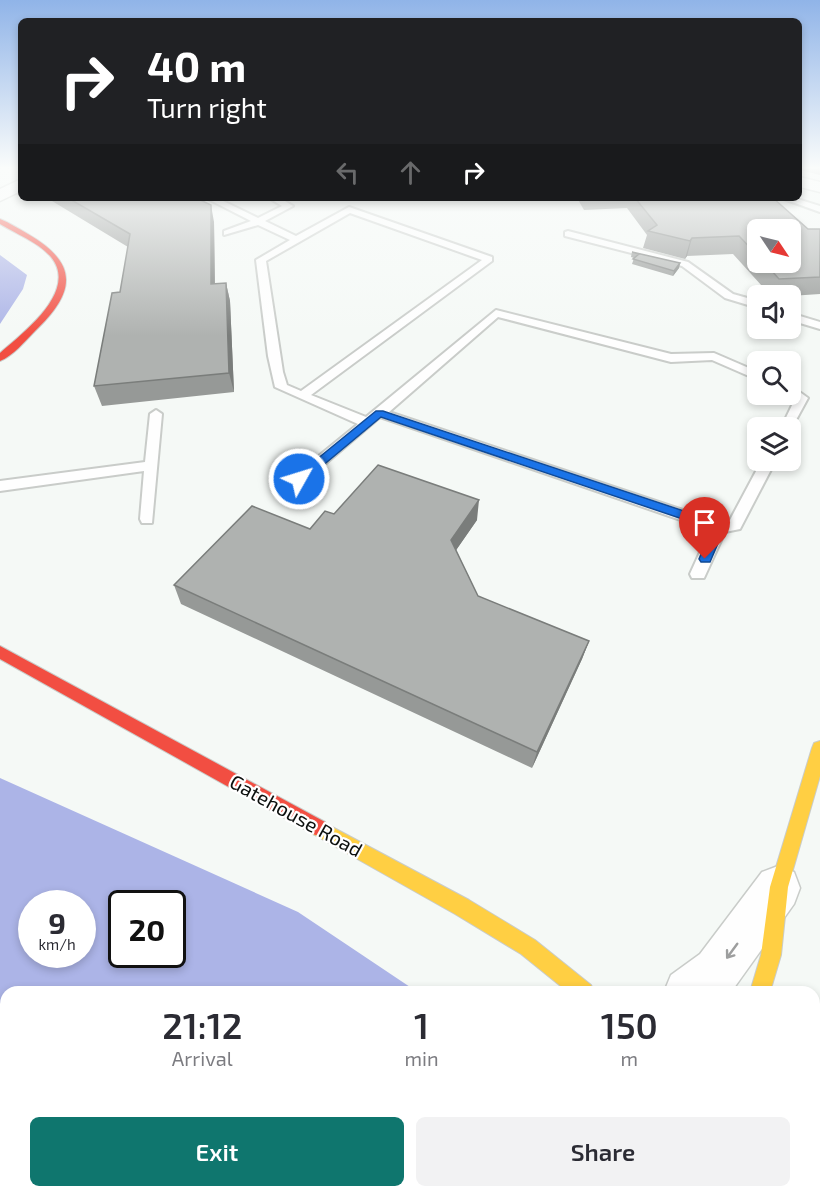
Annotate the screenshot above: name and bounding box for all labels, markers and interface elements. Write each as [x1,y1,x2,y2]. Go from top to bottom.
text: 40 m [147,40,246,90]
icon: right [48,42,126,120]
text: Turn right [147,91,267,123]
icon: left [331,156,364,189]
icon: ahead [394,156,427,189]
icon: right [457,156,490,189]
north arrow [747,219,801,273]
map controls [747,219,801,471]
button: sound [747,285,801,339]
button: search [747,351,801,405]
button: layers [747,417,801,471]
position arrow [267,447,331,511]
pin [679,497,730,559]
icon: arrive [688,506,721,539]
street label: Gatehouse Road [226,769,367,861]
speed limit sign: 20 [108,890,186,968]
text: 9 [48,904,66,940]
text: km/h [38,935,76,953]
one-way arrow [726,942,738,958]
text: 21:12 [162,1003,242,1046]
text: 1 [414,1003,429,1046]
text: 150 [601,1003,658,1046]
text: Arrival [172,1046,233,1070]
text: min [405,1046,439,1070]
text: m [621,1046,638,1070]
button: Exit [30,1117,404,1186]
button: Share [416,1117,790,1186]

